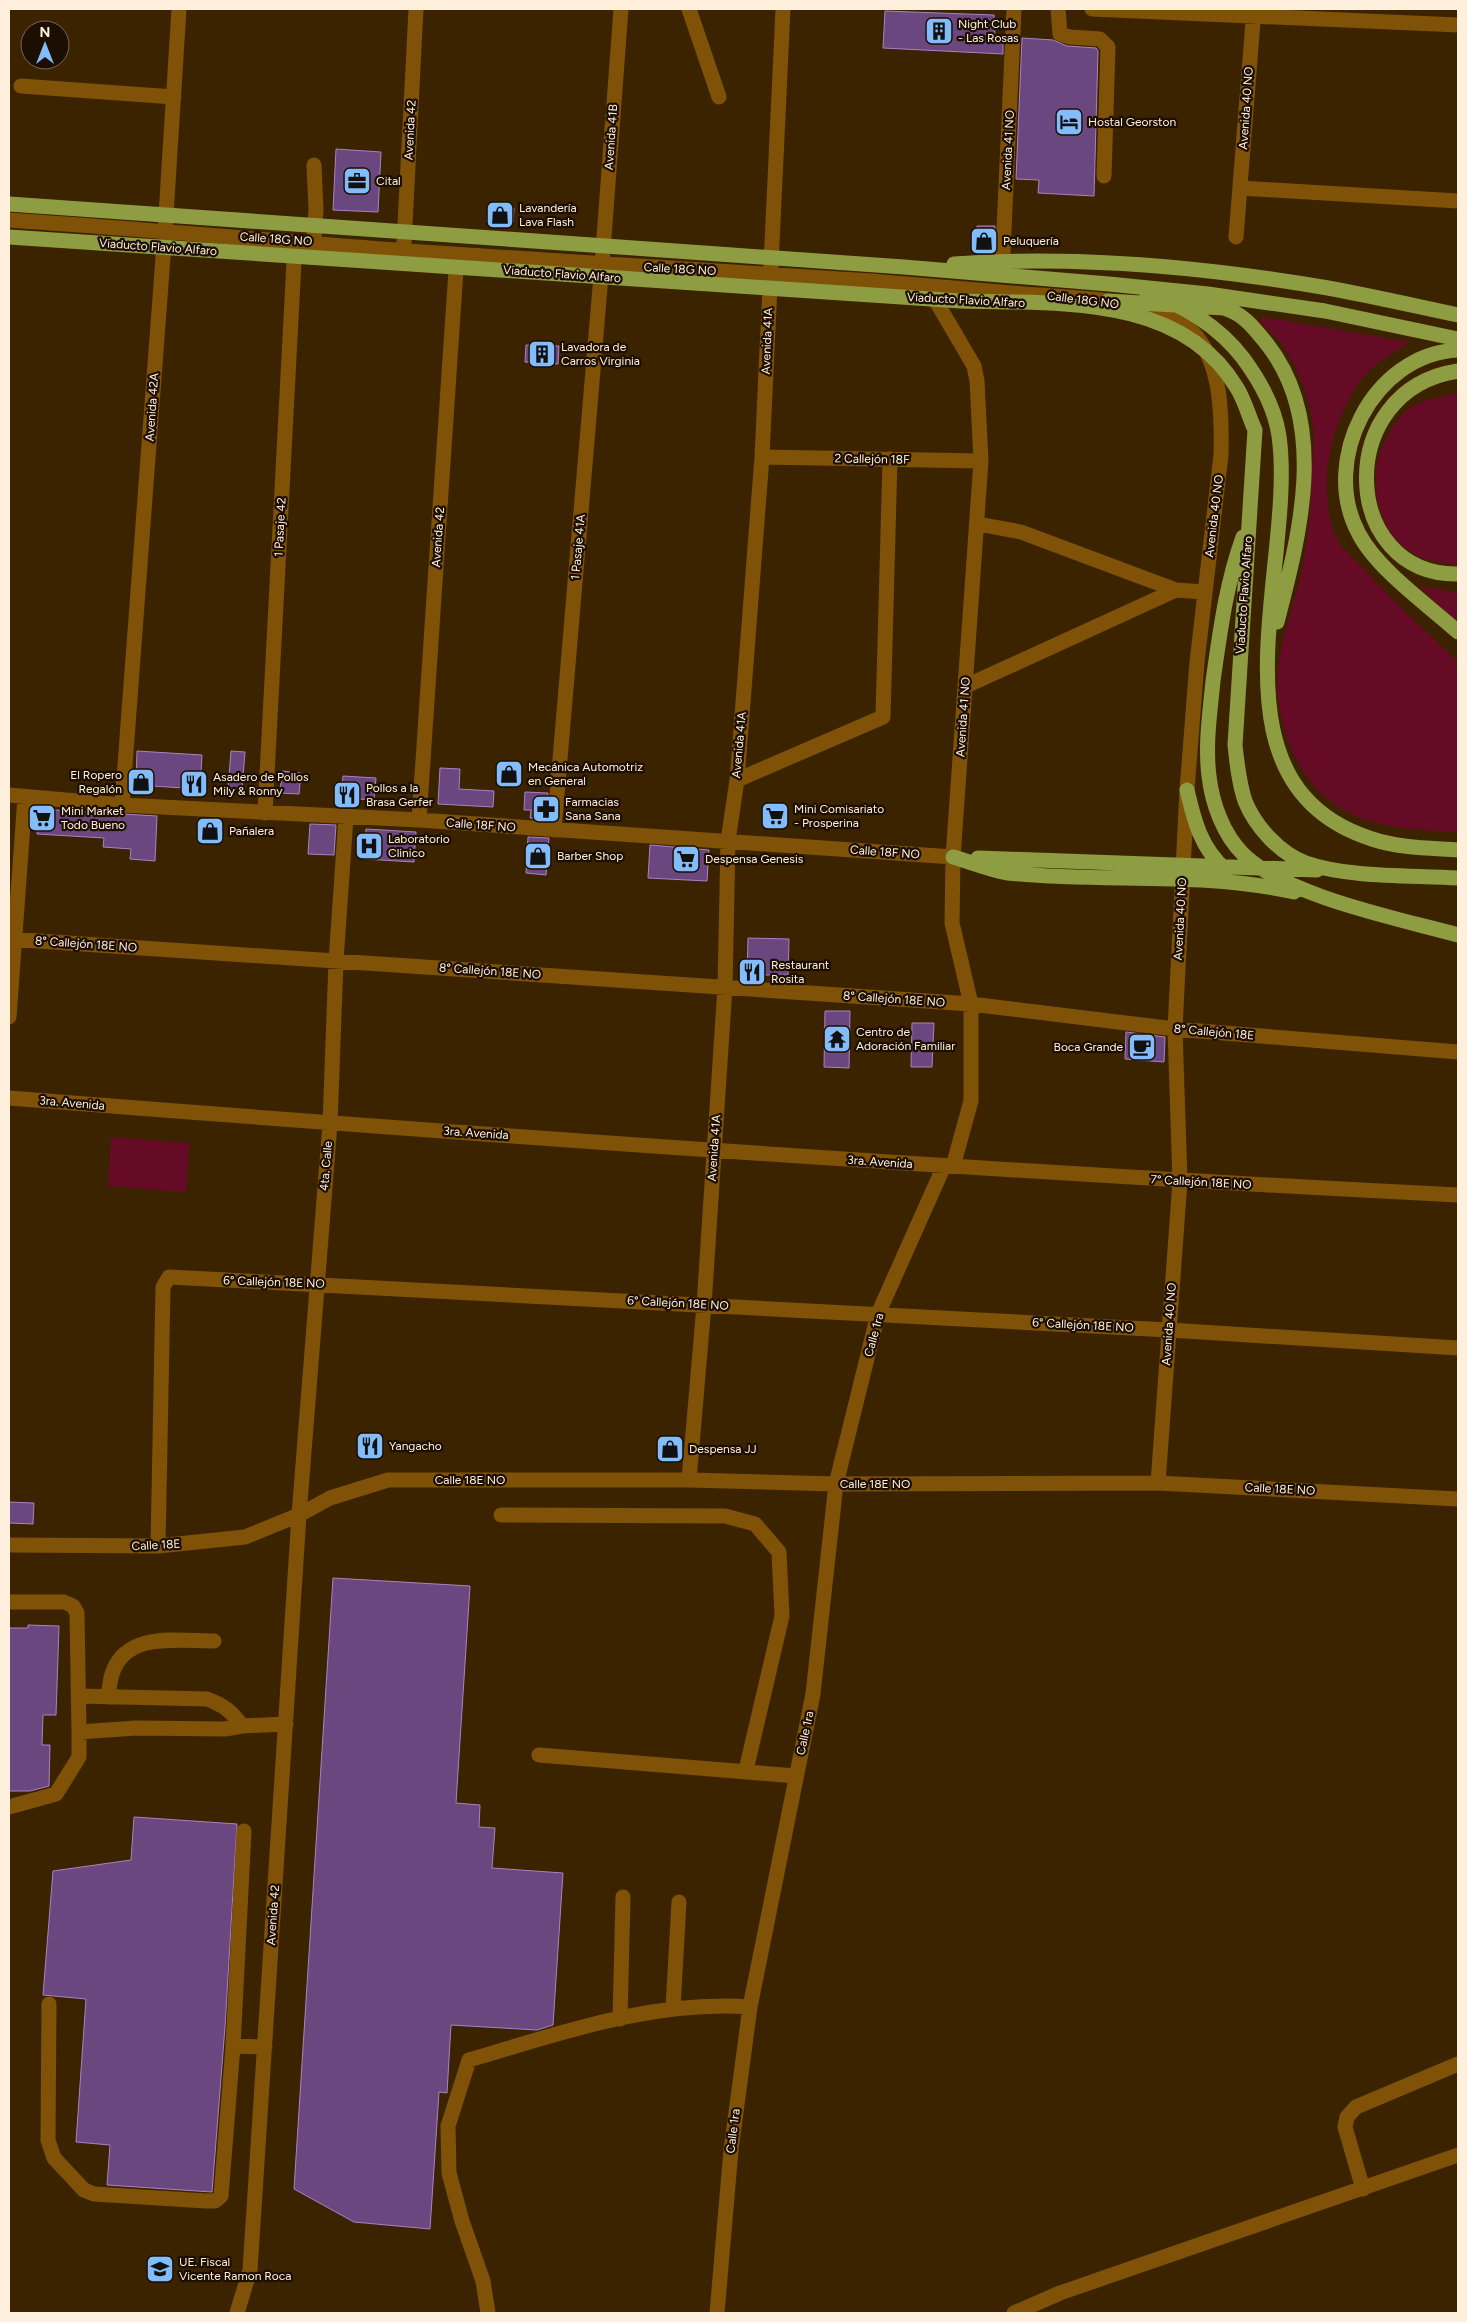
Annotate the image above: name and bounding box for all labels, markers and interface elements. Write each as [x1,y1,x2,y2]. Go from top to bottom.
building icon: Night Club - Las Rosas [924,16,954,46]
place label: Night Club - Las Rosas [958,17,1019,45]
north arrow [20,20,70,70]
text: N [40,24,50,41]
street label: Avenida 40 NO [1236,66,1256,150]
street label: Avenida 42 [401,99,419,161]
street label: Avenida 41B [602,104,620,170]
hotel icon: Hostal Georston [1054,107,1084,137]
street label: Avenida 41 NO [999,110,1017,190]
place label: Hostal Georston [1088,115,1177,129]
office icon: Cital [342,166,372,196]
place label: Cital [376,174,401,188]
shop icon: Lavandería Lava Flash [485,200,515,230]
place label: Lavandería Lava Flash [519,201,577,229]
shop icon: Peluquería [969,226,999,256]
street label: Calle 18G NO [239,229,313,249]
place label: Peluquería [1003,234,1059,248]
street label: Viaducto Flavio Alfaro [99,236,218,258]
street label: Calle 18G NO [643,260,717,278]
street label: Viaducto Flavio Alfaro [503,263,622,285]
street label: Calle 18G NO [1046,289,1120,311]
street label: Viaducto Flavio Alfaro [907,290,1025,310]
street label: Avenida 41A [759,307,775,375]
building icon: Lavadora de Carros Virginia [527,339,557,369]
place label: Lavadora de Carros Virginia [561,340,640,368]
street label: Avenida 42A [143,372,161,442]
street label: 2 Callejón 18F [834,451,910,467]
street label: Avenida 40 NO [1202,474,1226,558]
street label: 1 Pasaje 42 [271,497,289,557]
street label: Avenida 42 [429,506,447,568]
street label: 1 Pasaje 41A [568,514,588,580]
street label: Viaducto Flavio Alfaro [1233,535,1255,654]
street label: Avenida 41 NO [953,677,973,757]
street label: Avenida 41A [729,711,749,779]
shop icon: Mecánica Automotriz en General [494,759,524,789]
place label: Mecánica Automotriz en General [528,760,643,788]
shop icon: El Ropero Regalón [126,767,156,797]
place label: El Ropero Regalón [70,768,122,796]
restaurant icon: Asadero de Pollos Mily & Ronny [179,769,209,799]
place label: Asadero de Pollos Mily & Ronny [213,770,309,798]
restaurant icon: Pollos a la Brasa Gerfer [332,780,362,810]
place label: Pollos a la Brasa Gerfer [366,781,433,809]
pharmacy icon: Farmacias Sana Sana [531,794,561,824]
place label: Farmacias Sana Sana [565,795,621,823]
supermarket icon: Mini Comisariato - Prosperina [760,801,790,831]
place label: Mini Comisariato - Prosperina [794,802,884,830]
supermarket icon: Mini Market Todo Bueno [27,803,57,833]
place label: Mini Market Todo Bueno [61,804,125,832]
shop icon: Pañalera [195,816,225,846]
street label: Calle 18F NO [446,816,516,834]
place label: Pañalera [229,824,274,838]
hospital icon: Laboratorio Clinico [354,831,384,861]
place label: Laboratorio Clinico [388,832,450,860]
shop icon: Barber Shop [523,841,553,871]
street label: Calle 18F NO [850,843,920,861]
supermarket icon: Despensa Genesis [671,844,701,874]
place label: Barber Shop [557,849,623,863]
place label: Despensa Genesis [705,852,804,866]
street label: Avenida 40 NO [1171,877,1189,961]
street label: 8° Callejón 18E NO [35,933,137,955]
restaurant icon: Restaurant Rosita [737,957,767,987]
place label: Restaurant Rosita [771,958,830,986]
street label: 8° Callejón 18E NO [439,960,541,982]
street label: 8° Callejón 18E NO [843,988,945,1010]
street label: 8° Callejón 18E [1173,1022,1255,1042]
temple icon: Centro de Adoración Familiar [822,1024,852,1054]
place label: Centro de Adoración Familiar [856,1025,955,1053]
cafe icon: Boca Grande [1127,1032,1157,1062]
place label: Boca Grande [1054,1040,1123,1054]
street label: 3ra. Avenida [39,1093,105,1113]
street label: Avenida 41A [705,1114,723,1182]
street label: 3ra. Avenida [443,1124,509,1142]
street label: 4ta. Calle [317,1140,335,1192]
street label: 3ra. Avenida [847,1153,913,1171]
street label: 7° Callejón 18E NO [1150,1172,1252,1192]
street label: 6° Callejón 18E NO [223,1273,325,1291]
street label: Avenida 40 NO [1159,1282,1179,1366]
street label: 6° Callejón 18E NO [627,1293,729,1313]
street label: Calle 1ra [861,1312,887,1358]
street label: 6° Callejón 18E NO [1032,1315,1134,1335]
restaurant icon: Yangacho [355,1431,385,1461]
shop icon: Despensa JJ [655,1434,685,1464]
place label: Yangacho [389,1439,442,1453]
place label: Despensa JJ [689,1442,757,1456]
street label: Calle 18E NO [435,1473,505,1487]
street label: Calle 18E NO [840,1477,910,1491]
street label: Calle 18E NO [1244,1480,1316,1498]
street label: Calle 18E [131,1537,181,1553]
street label: Calle 1ra [794,1710,816,1756]
street label: Avenida 42 [264,1884,282,1946]
street label: Calle 1ra [723,2108,743,2154]
school or university icon: UE. Fiscal Vicente Ramon Roca [145,2254,175,2284]
place label: UE. Fiscal Vicente Ramon Roca [179,2255,291,2283]

